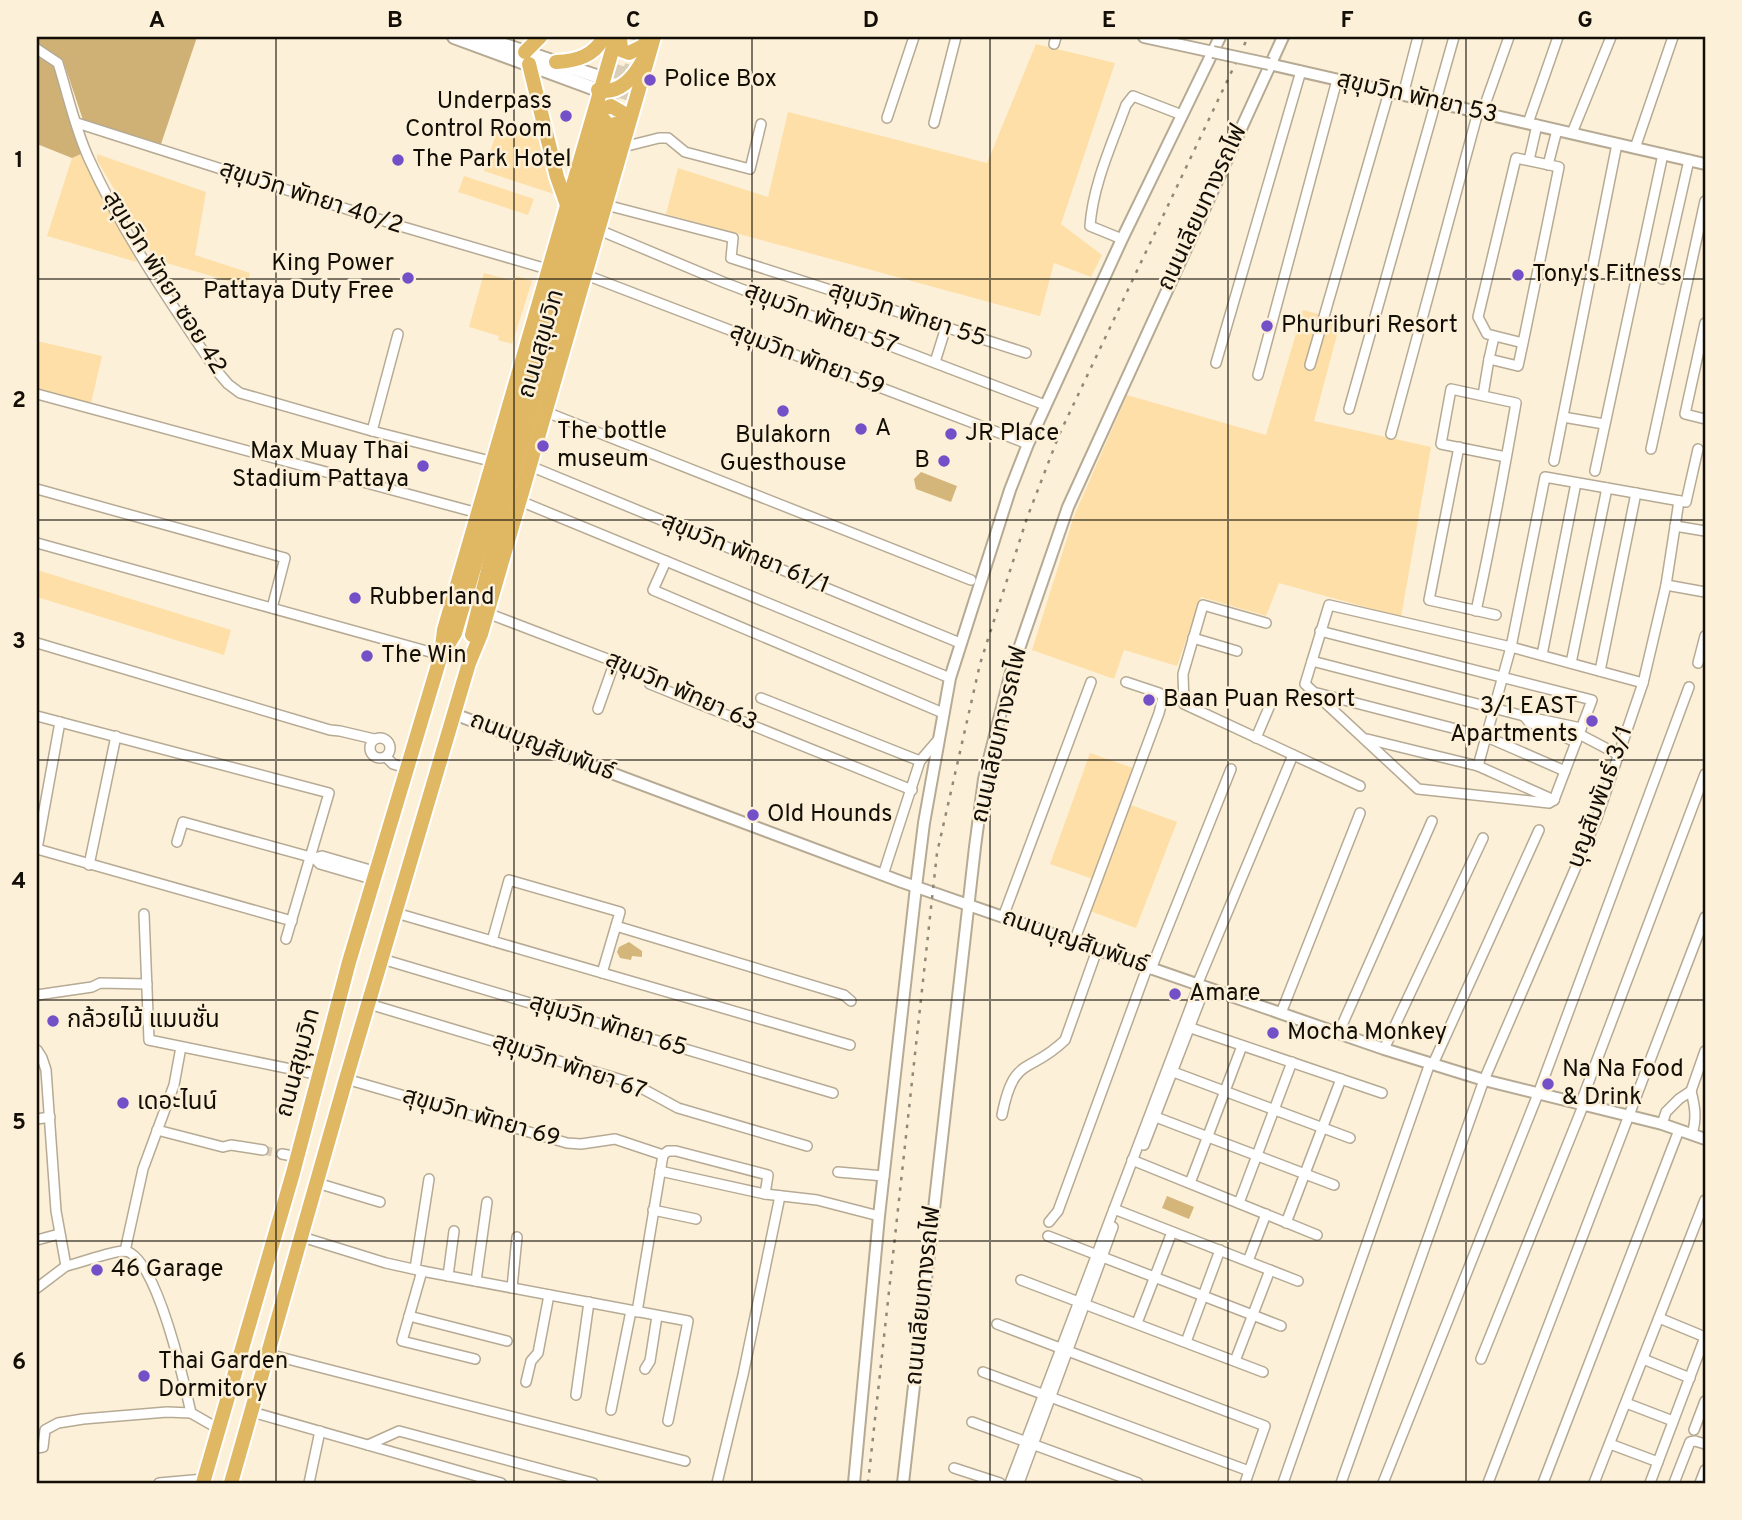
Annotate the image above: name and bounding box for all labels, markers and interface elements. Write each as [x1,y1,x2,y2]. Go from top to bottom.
text: A [149,7,165,36]
text: B [387,7,403,36]
text: C [626,7,640,36]
text: D [863,7,879,36]
text: E [1102,7,1116,36]
text: F [1340,7,1354,36]
text: G [1577,7,1593,36]
place label: Police Box [664,65,777,95]
street label: สุขุมวิท พัทยา 53 [1334,65,1500,131]
marker: Police Box [642,72,658,88]
place label: Underpass Control Room [405,87,552,145]
marker: Underpass Control Room [558,108,574,124]
street label: ถนนเลียบทางรถไฟ [1151,120,1255,296]
place label: The Park Hotel [412,145,572,175]
text: 1 [14,147,24,176]
marker: The Park Hotel [390,152,406,168]
street label: สุขุมวิท พัทยา 40/2 [215,154,407,242]
street label: สุขุมวิท พัทยา ซอย 42 [95,185,233,381]
place label: King Power Pattaya Duty Free [203,249,394,307]
place label: Tony's Fitness [1532,260,1682,290]
marker: Tony's Fitness [1510,267,1526,283]
marker: King Power Pattaya Duty Free [400,270,416,286]
street label: สุขุมวิท พัทยา 55 [824,275,990,355]
street label: สุขุมวิท พัทยา 57 [740,276,902,362]
street label: ถนนสุขุมวิท [512,286,572,402]
place label: Phuriburi Resort [1281,311,1458,341]
street label: สุขุมวิท พัทยา 59 [725,317,889,403]
marker: Phuriburi Resort [1259,318,1275,334]
text: 2 [12,387,26,416]
marker: Bulakorn Guesthouse [775,403,791,419]
place label: A [875,414,891,444]
place label: The bottle museum [557,417,667,475]
place label: JR Place [965,419,1059,449]
place label: Bulakorn Guesthouse [720,421,846,479]
marker: A [853,421,869,437]
marker: JR Place [943,426,959,442]
place label: Max Muay Thai Stadium Pattaya [232,437,409,495]
marker: The bottle museum [535,438,551,454]
place label: B [914,446,930,476]
marker: B [936,453,952,469]
marker: Max Muay Thai Stadium Pattaya [415,458,431,474]
street label: สุขุมวิท พัทยา 61/1 [657,507,833,601]
place label: Rubberland [369,583,494,613]
marker: Rubberland [347,590,363,606]
text: 3 [12,628,26,657]
place label: The Win [381,641,467,671]
street label: ถนนเลียบทางรถไฟ [965,644,1035,826]
street label: สุขุมวิท พัทยา 63 [600,645,762,739]
marker: The Win [359,648,375,664]
place label: Baan Puan Resort [1163,685,1355,715]
marker: Baan Puan Resort [1141,692,1157,708]
place label: 3/1 EAST Apartments [1450,692,1578,750]
street label: ถนนบุญสัมพันธ์ [465,706,619,789]
marker: 3/1 EAST Apartments [1584,713,1600,729]
street label: บุญสัมพันธ์ 3/1 [1561,722,1641,872]
place label: Old Hounds [767,800,892,830]
marker: Old Hounds [745,807,761,823]
text: 4 [12,868,26,897]
street label: ถนนบุญสัมพันธ์ [998,903,1153,981]
place label: Amare [1189,979,1260,1009]
marker: Amare [1167,986,1183,1002]
street label: สุขุมวิท พัทยา 65 [525,988,691,1064]
place label: กล้วยไม้ แมนชั่น [67,1003,220,1036]
street label: ถนนสุขุมวิท [270,1005,328,1121]
marker: กล้วยไม้ แมนชั่น [45,1013,61,1029]
place label: Mocha Monkey [1287,1018,1447,1048]
marker: Mocha Monkey [1265,1025,1281,1041]
street label: สุขุมวิท พัทยา 67 [488,1027,650,1107]
place label: Na Na Food & Drink [1562,1055,1684,1113]
marker: Na Na Food & Drink [1540,1076,1556,1092]
street label: สุขุมวิท พัทยา 69 [399,1081,563,1155]
place label: เดอะไนน์ [137,1088,217,1118]
marker: เดอะไนน์ [115,1095,131,1111]
text: 5 [12,1109,26,1138]
street label: ถนนเลียบทางรถไฟ [900,1205,948,1387]
place label: 46 Garage [111,1255,223,1285]
marker: 46 Garage [89,1262,105,1278]
place label: Thai Garden Dormitory [158,1347,288,1405]
text: 6 [12,1349,26,1378]
marker: Thai Garden Dormitory [136,1368,152,1384]

